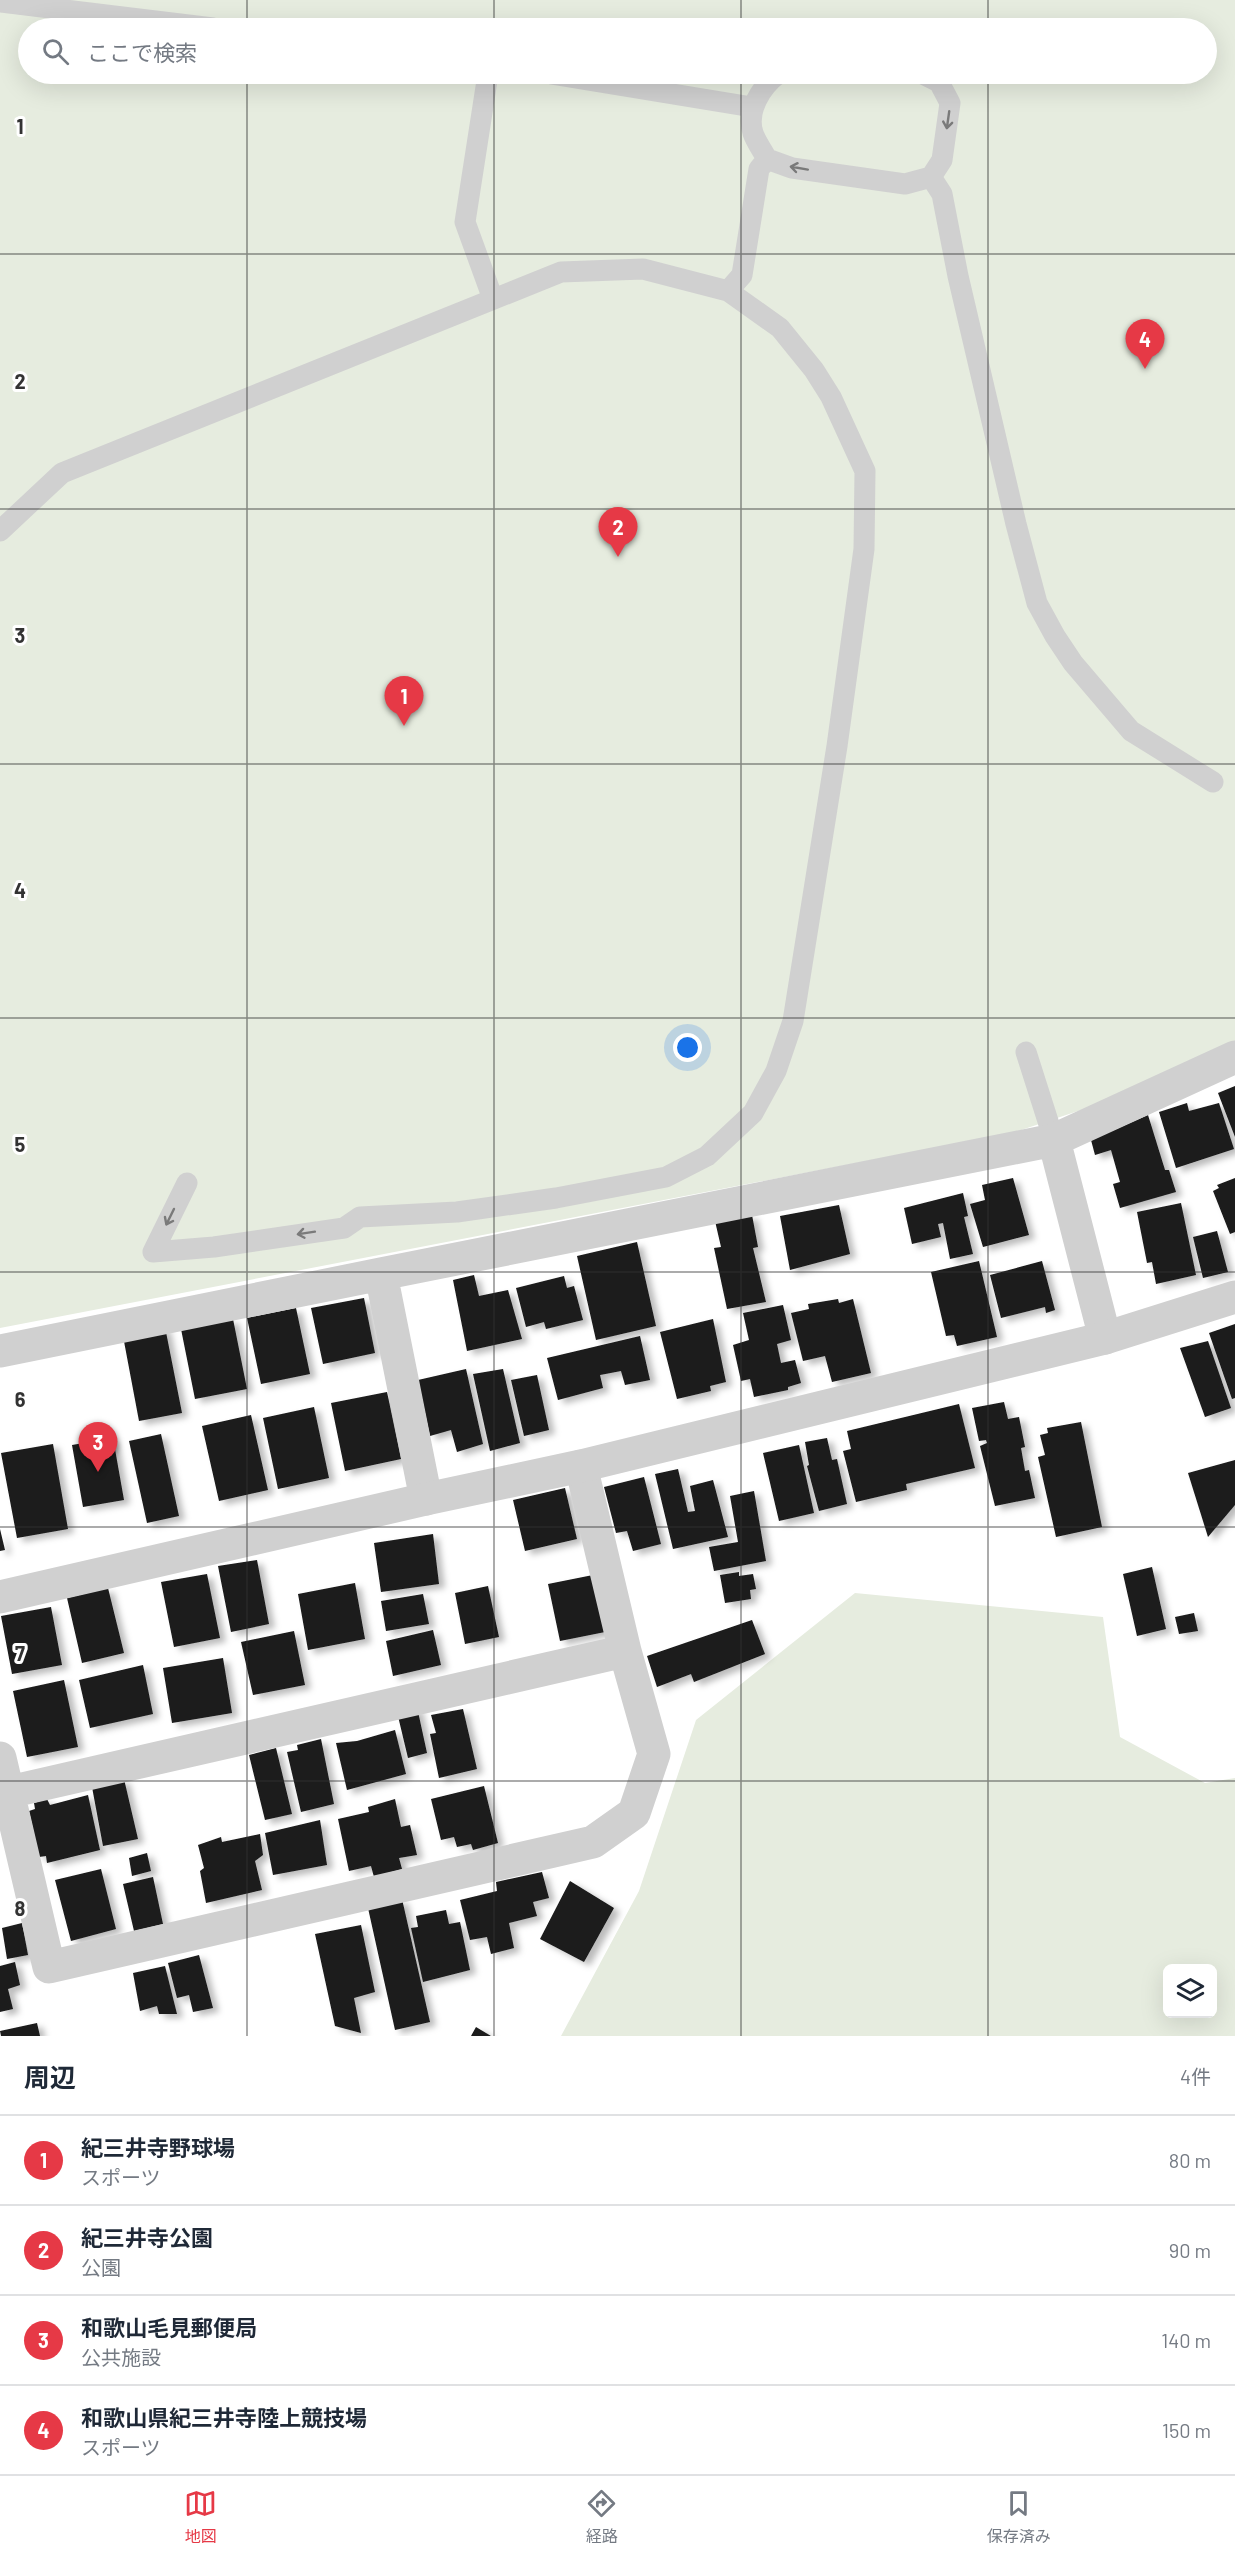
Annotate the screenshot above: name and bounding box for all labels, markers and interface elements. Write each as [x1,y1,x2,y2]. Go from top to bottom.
search box [18,18,1217,84]
icon: search [39,35,72,68]
text: ここで検索 [87,39,197,65]
one-way arrow [942,110,953,130]
text: 1 [16,114,24,138]
one-way arrow [789,162,809,173]
pin: 4 [1126,320,1164,369]
text: 2 [14,369,26,393]
pin: 2 [598,508,638,557]
text: 3 [15,623,25,647]
pin: 1 [384,676,424,726]
text: 4 [14,878,26,902]
your location [673,1033,702,1062]
text: 5 [15,1132,26,1156]
one-way arrow [163,1208,175,1226]
one-way arrow [296,1228,316,1239]
text: 6 [15,1387,26,1411]
pin: 3 [78,1422,118,1472]
text: 7 [15,1641,25,1665]
text: 8 [15,1896,26,1920]
map controls [1163,1964,1217,2018]
button: layers [1163,1964,1217,2018]
text: 周辺 [24,2061,76,2092]
text: 4件 [1180,2064,1211,2088]
text: 紀三井寺野球場 [81,2134,235,2160]
text: 1 [40,2148,47,2172]
text: 80 m [1169,2148,1211,2172]
text: スポーツ [81,2165,161,2189]
text: 紀三井寺公園 [81,2224,213,2250]
text: 2 [38,2238,49,2262]
text: 90 m [1169,2238,1211,2262]
text: 公園 [81,2255,121,2279]
text: 和歌山毛見郵便局 [81,2314,257,2340]
text: 3 [38,2328,49,2352]
text: 140 m [1161,2328,1211,2352]
text: 公共施設 [81,2345,161,2369]
text: 和歌山県紀三井寺陸上競技場 [81,2404,367,2430]
text: 4 [37,2418,50,2442]
text: 150 m [1162,2418,1211,2442]
text: スポーツ [81,2435,161,2459]
tab: 地図 [184,2487,217,2547]
tab: 経路 [585,2487,618,2547]
tab: 保存済み [987,2487,1051,2547]

